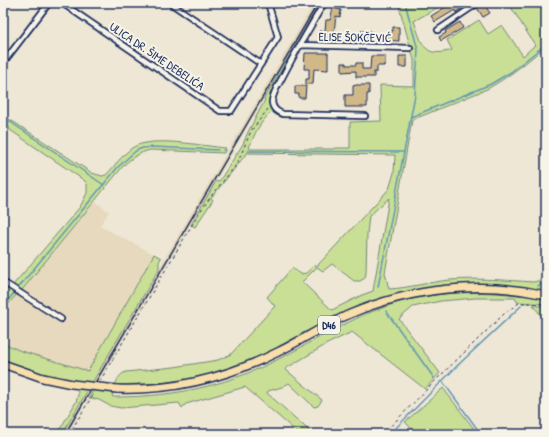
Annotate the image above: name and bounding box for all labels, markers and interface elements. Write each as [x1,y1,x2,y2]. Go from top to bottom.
street label: ULICA DR. ŠIME DEBELIĆA [106,18,208,94]
street label: ELISE ŠOKČEVIĆ [319,28,392,46]
road number: D46 [318,316,340,334]

